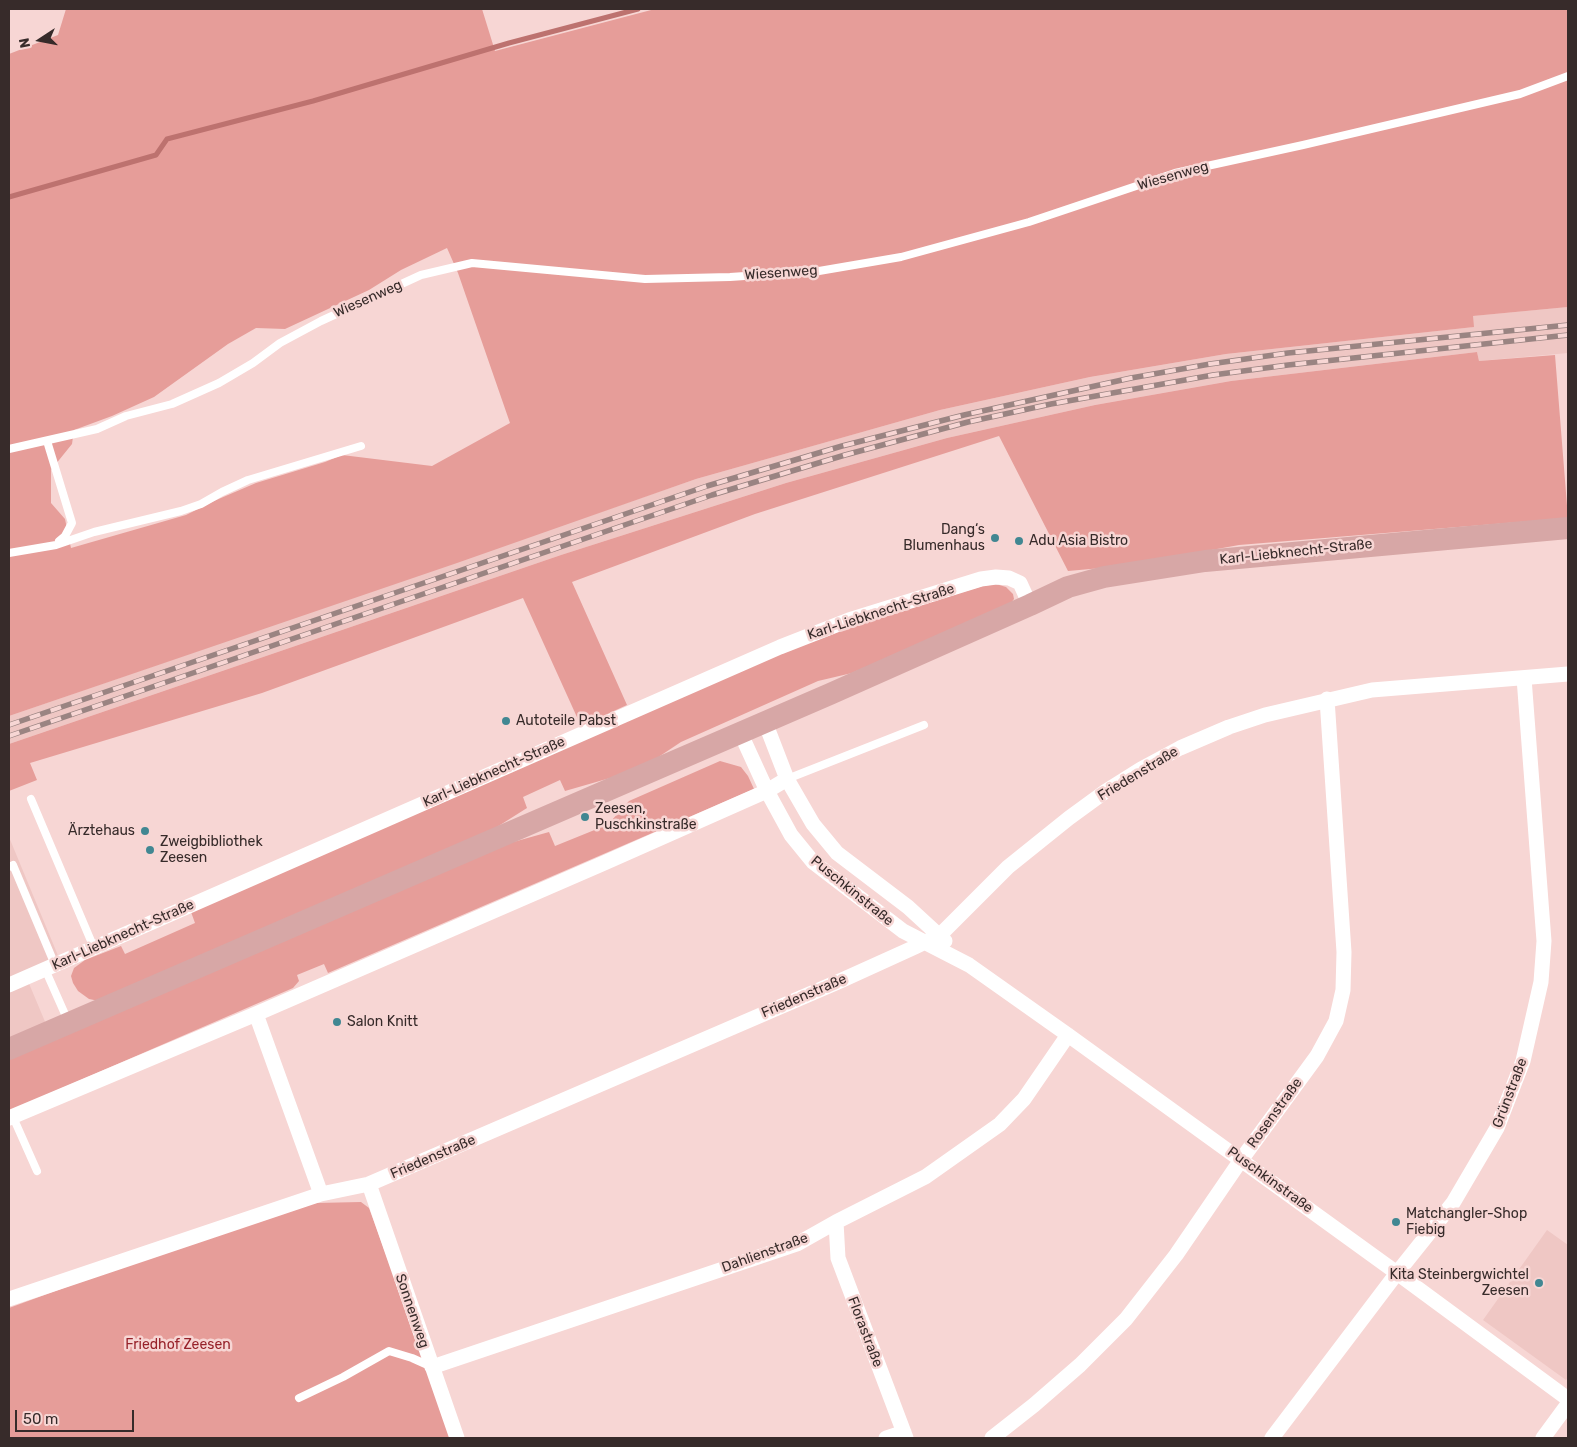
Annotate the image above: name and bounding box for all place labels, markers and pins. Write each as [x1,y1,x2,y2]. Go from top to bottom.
place label: Dang‘s Blumenhaus [903,522,985,554]
marker: Dang‘s Blumenhaus [989,532,1001,544]
place label: Adu Asia Bistro [1029,533,1128,549]
marker: Adu Asia Bistro [1013,535,1025,547]
place label: Autoteile Pabst [516,713,616,729]
marker: Autoteile Pabst [500,715,512,727]
place label: Zeesen, Puschkinstraße [595,801,697,834]
marker: Zeesen, Puschkinstraße [579,811,591,823]
place label: Ärztehaus [68,823,135,839]
marker: Ärztehaus [139,825,151,837]
place label: Zweigbibliothek Zeesen [160,834,263,866]
marker: Zweigbibliothek Zeesen [144,844,156,856]
place label: Salon Knitt [347,1014,418,1030]
marker: Salon Knitt [331,1016,343,1028]
place label: Matchangler-Shop Fiebig [1406,1206,1527,1238]
marker: Matchangler-Shop Fiebig [1390,1216,1402,1228]
place label: Kita Steinbergwichtel Zeesen [1389,1267,1529,1300]
marker: Kita Steinbergwichtel Zeesen [1533,1277,1545,1289]

